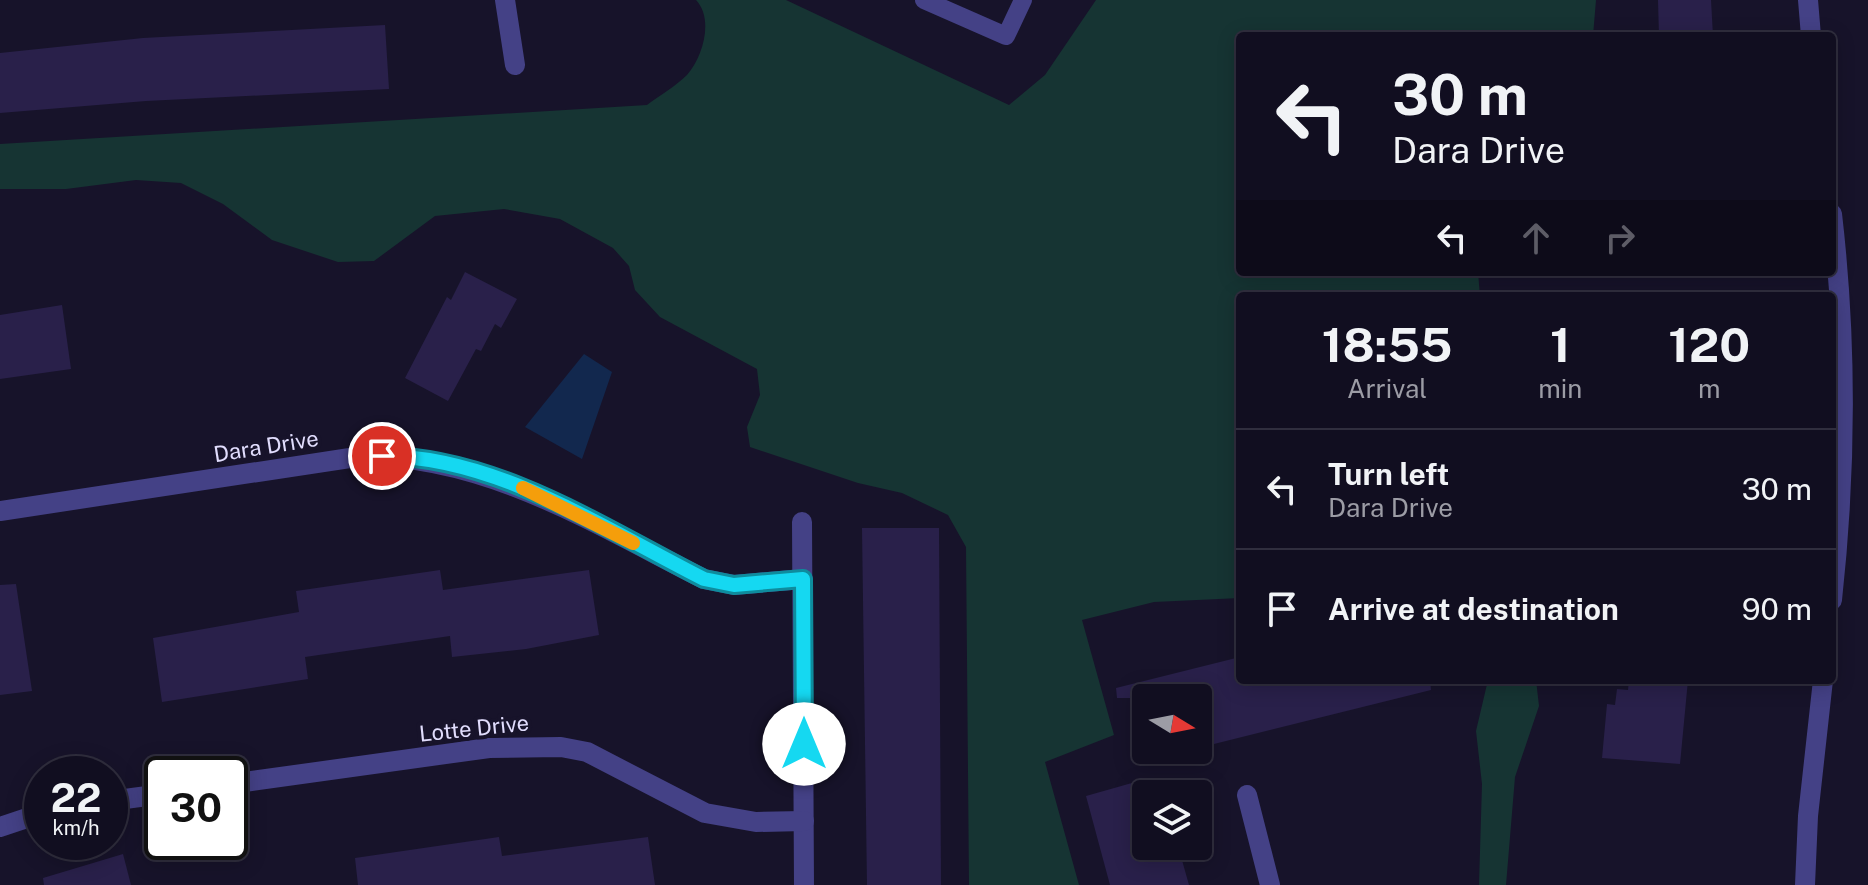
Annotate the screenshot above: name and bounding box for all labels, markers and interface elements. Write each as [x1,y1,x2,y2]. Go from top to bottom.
text: 30 m [1392,62,1528,128]
icon: left [1260,64,1364,168]
text: Dara Drive [1392,129,1565,171]
icon: left [1430,216,1474,260]
icon: ahead [1514,216,1558,260]
icon: right [1598,216,1642,260]
text: 18:55 [1322,316,1452,373]
text: 1 [1550,316,1571,373]
text: 120 [1668,316,1750,373]
text: Arrival [1347,373,1427,404]
text: min [1538,373,1582,404]
text: m [1698,373,1720,404]
pin [348,422,416,490]
street label: Dara Drive [212,425,320,467]
icon: arrive [360,434,404,478]
text: Turn left [1328,456,1449,492]
icon: left [1260,467,1304,511]
text: 30 m [1742,471,1812,507]
text: Dara Drive [1328,492,1453,523]
icon: arrive [1260,587,1304,631]
text: Arrive at destination [1328,591,1619,627]
text: 90 m [1742,591,1812,627]
north arrow [1132,684,1212,764]
map controls [1132,684,1212,860]
position arrow [762,702,846,786]
street label: Lotte Drive [418,709,530,747]
speed limit sign: 30 [144,756,248,860]
text: 22 [51,774,101,821]
button: layers [1132,780,1212,860]
text: km/h [52,816,100,840]

